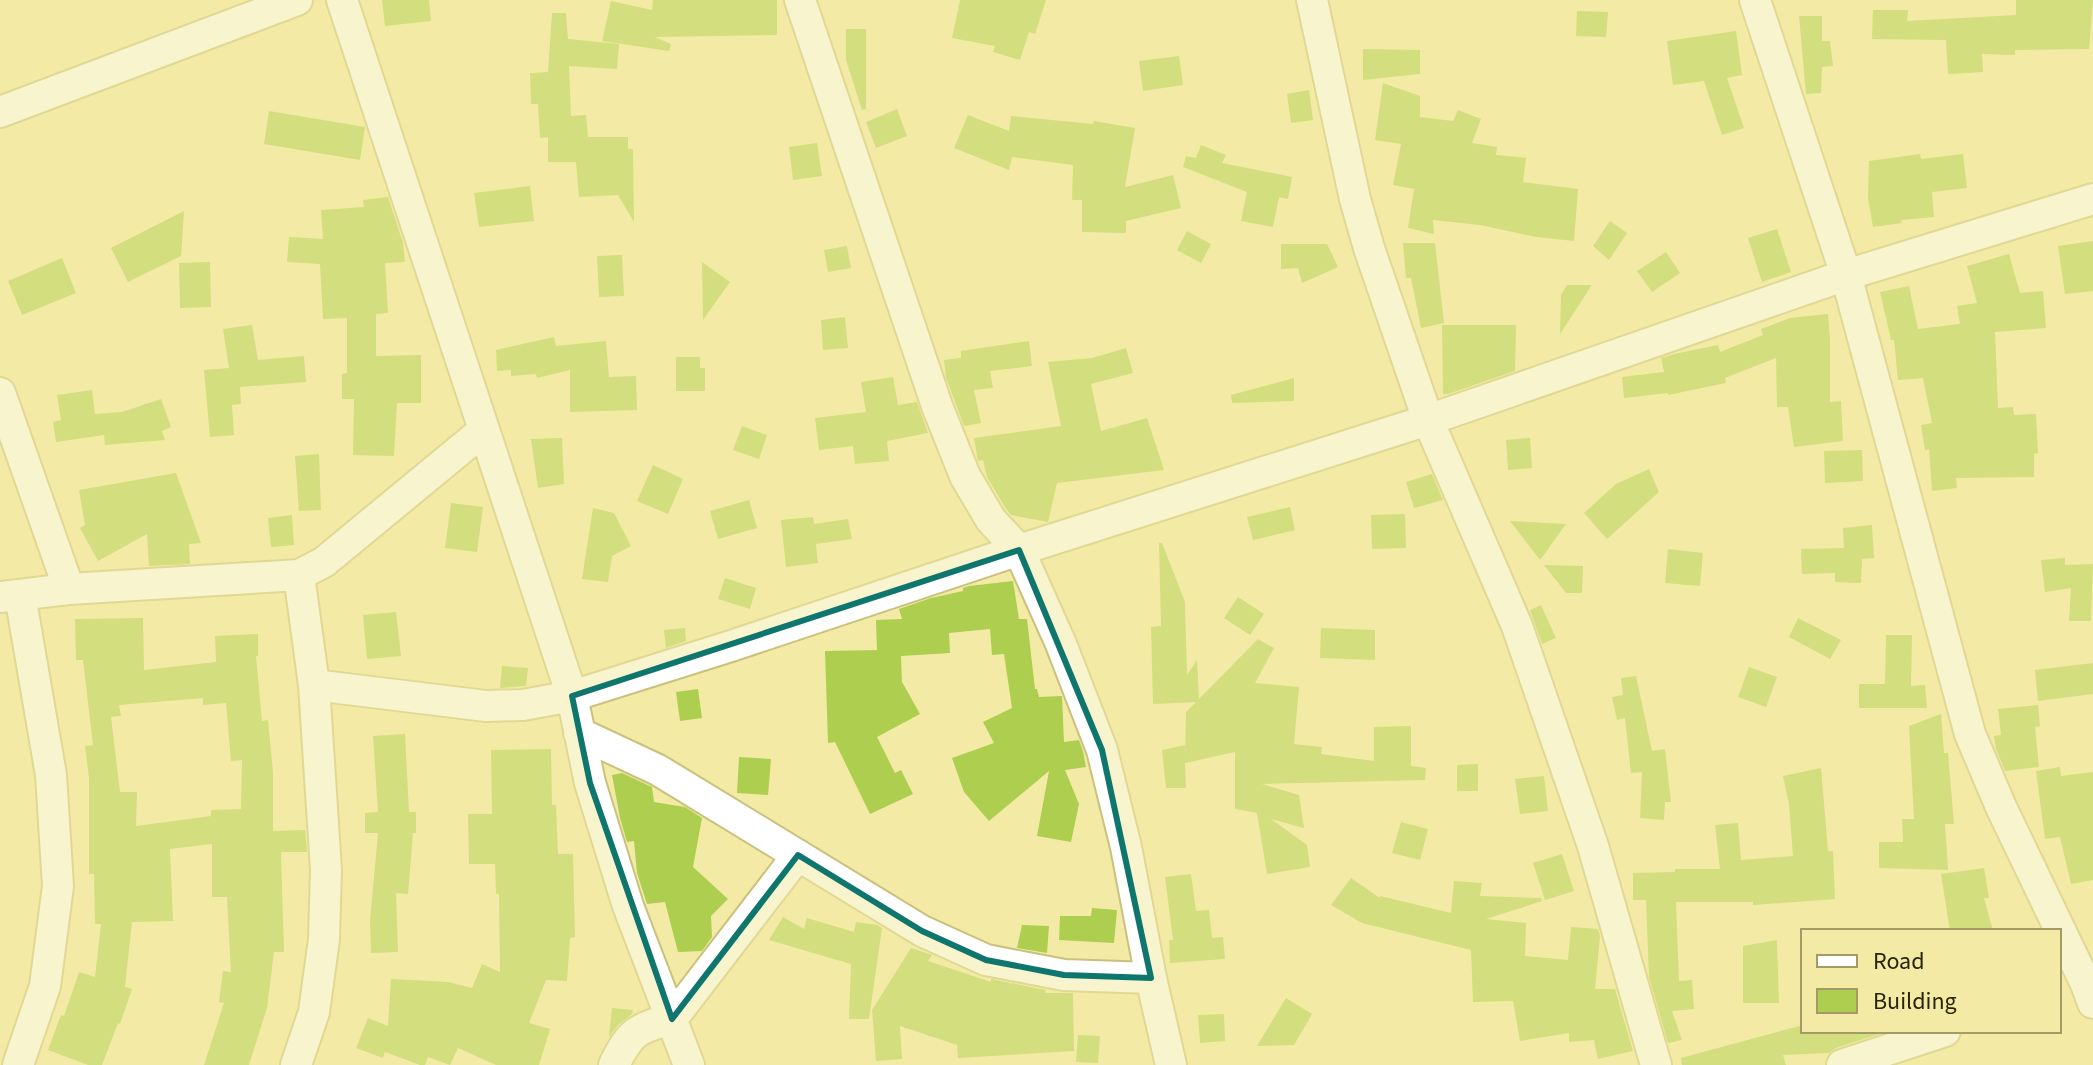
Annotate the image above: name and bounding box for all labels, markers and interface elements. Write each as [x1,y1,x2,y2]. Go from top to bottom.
legend [1801,929,2061,1033]
text: Road [1873,944,1925,979]
text: Building [1873,984,1957,1019]

